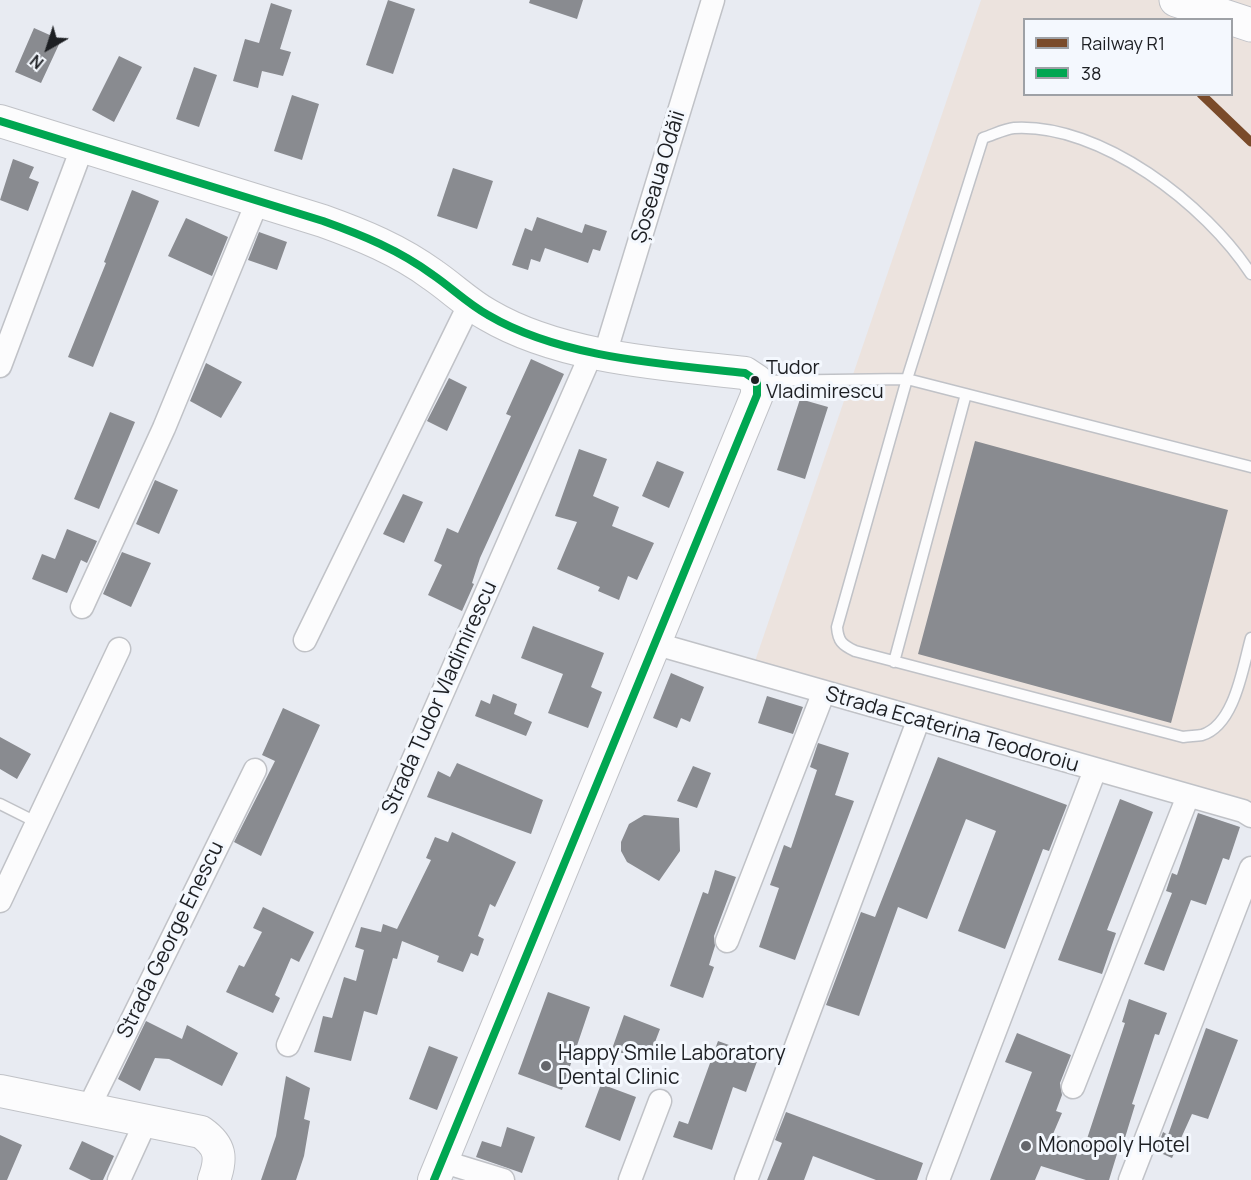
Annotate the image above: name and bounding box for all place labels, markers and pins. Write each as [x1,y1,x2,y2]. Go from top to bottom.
place label: Tudor Vladimirescu [766,356,884,403]
marker: Tudor Vladimirescu [749,374,761,386]
place label: Happy Smile Laboratory Dental Clinic [558,1041,786,1091]
marker: Happy Smile Laboratory Dental Clinic [539,1059,553,1073]
place label: Monopoly Hotel [1038,1133,1190,1159]
marker: Monopoly Hotel [1019,1139,1033,1153]

